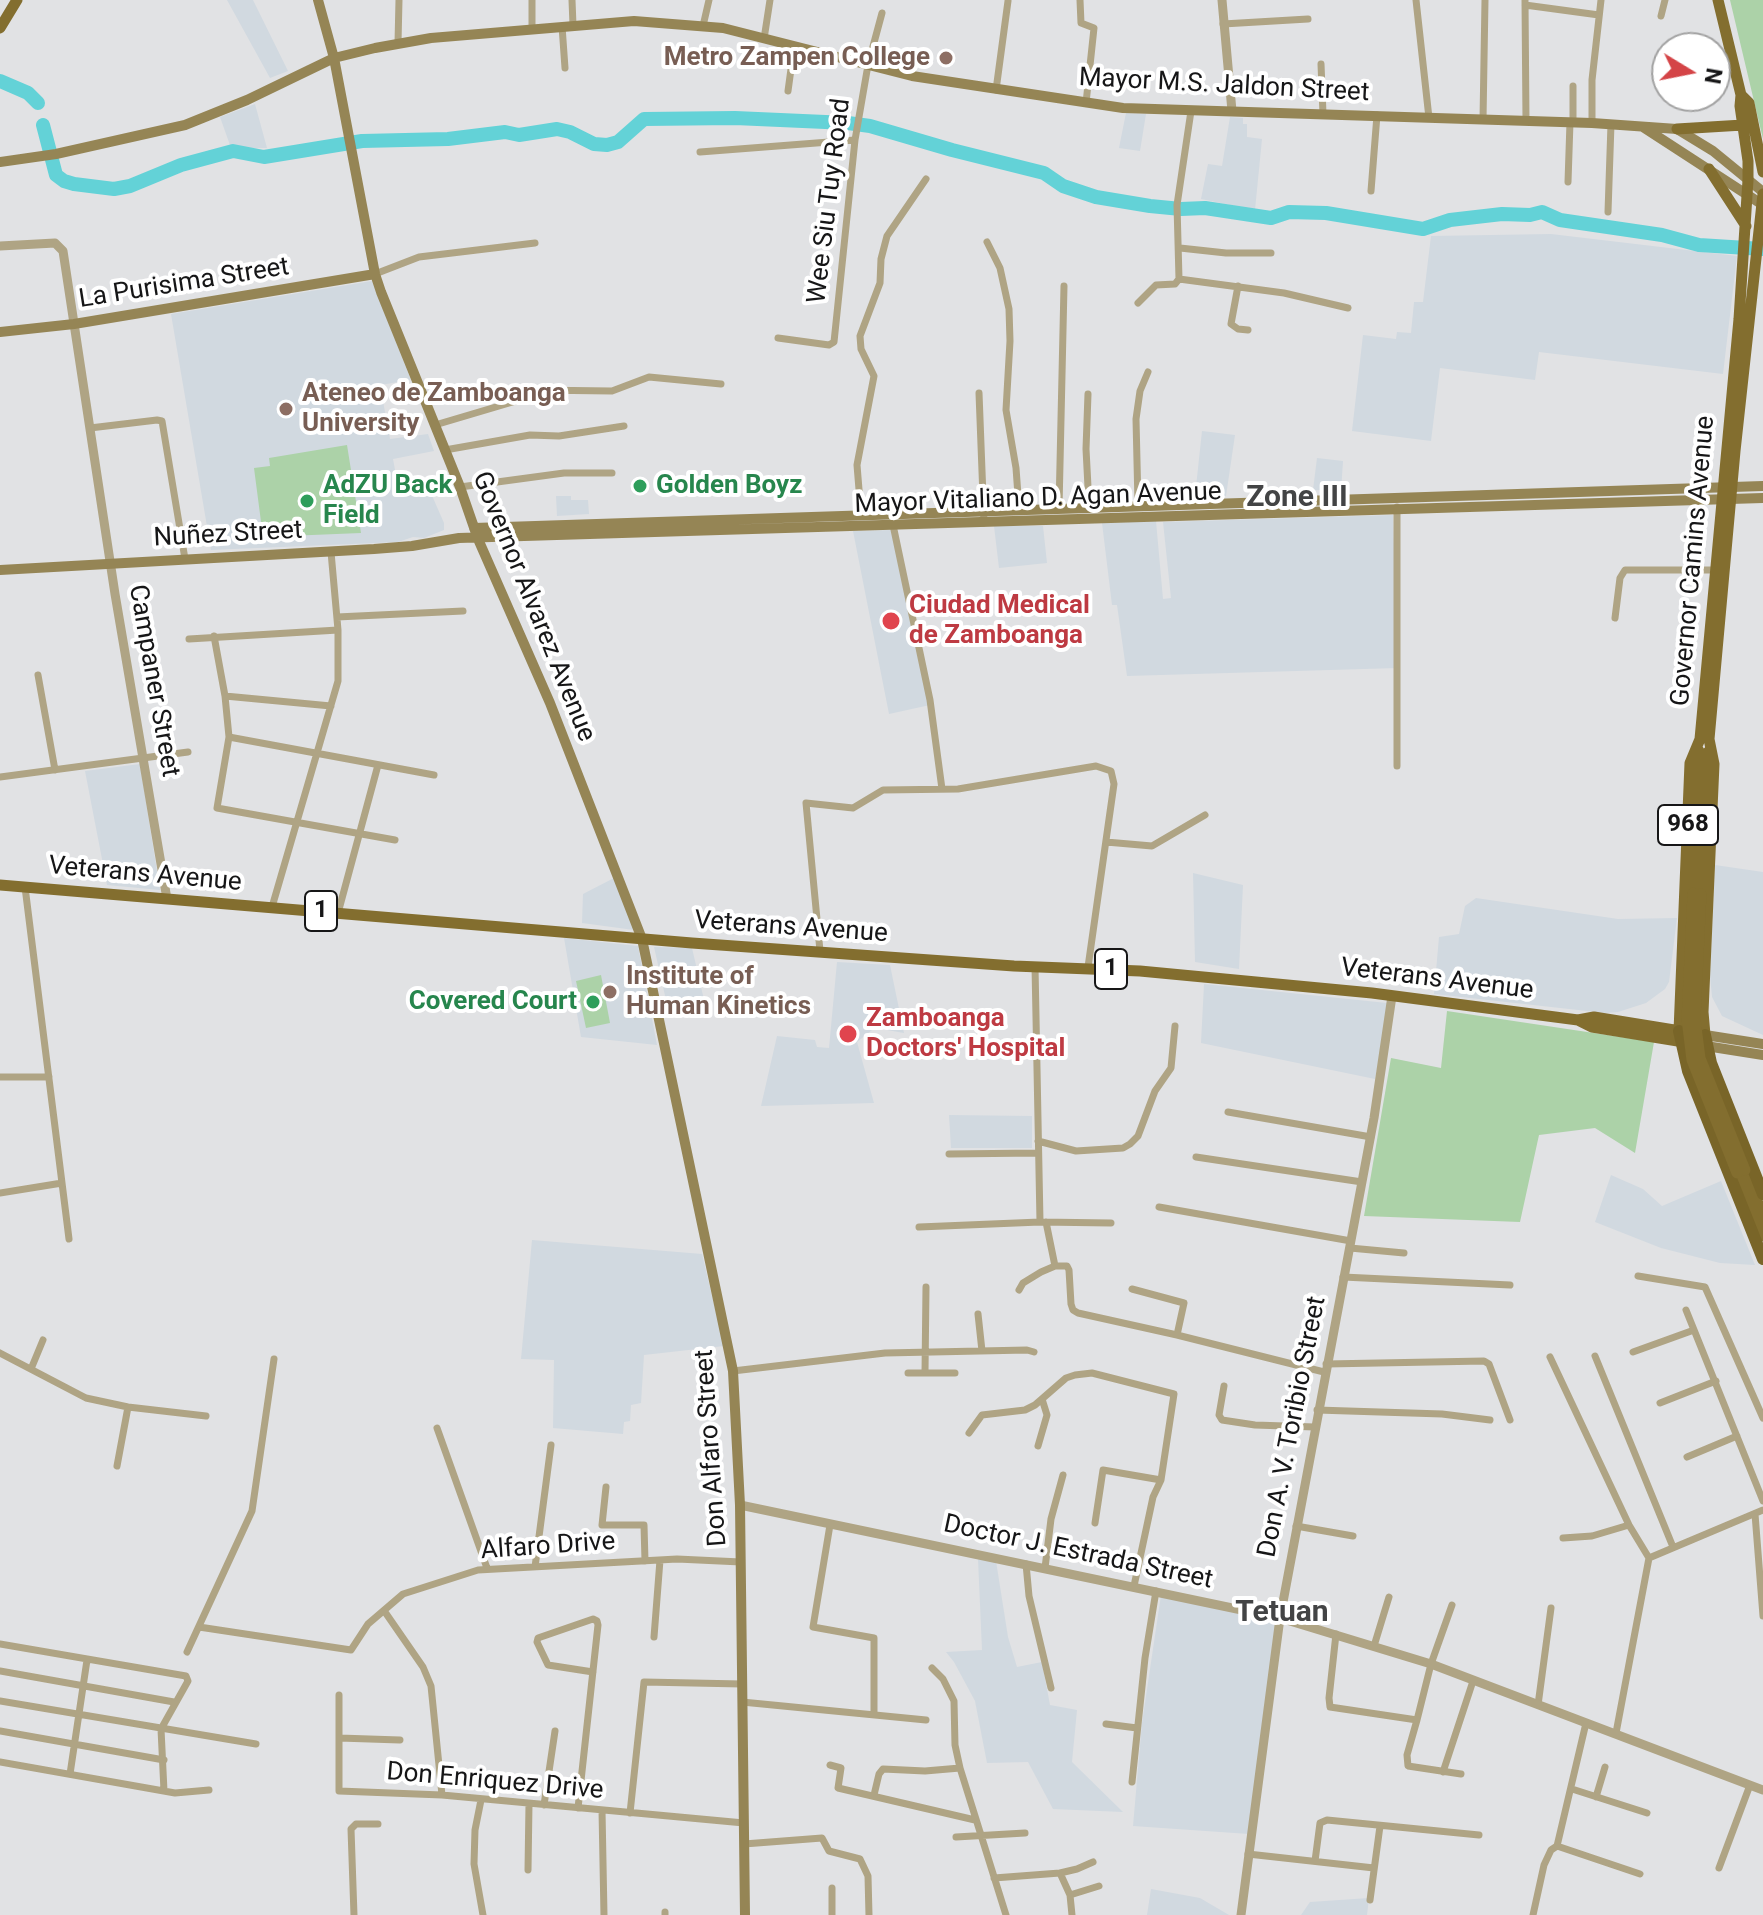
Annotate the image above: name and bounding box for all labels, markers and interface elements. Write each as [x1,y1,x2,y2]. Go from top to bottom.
north arrow [1651,32,1731,112]
place label: Metro Zampen College [664,42,930,74]
marker: Metro Zampen College [937,49,955,67]
street label: Mayor M.S. Jaldon Street [1078,63,1370,109]
text: N [1699,66,1727,86]
street label: Wee Siu Tuy Road [802,97,858,305]
street label: La Purisima Street [77,252,291,316]
place label: Ateneo de Zamboanga University [302,378,566,440]
marker: Ateneo de Zamboanga University [277,400,295,418]
street label: Governor Camins Avenue [1666,415,1722,707]
street label: Governor Alvarez Avenue [465,467,601,747]
place label: AdZU Back Field [323,470,452,532]
place label: Golden Boyz [656,470,802,502]
marker: Golden Boyz [631,477,649,495]
street label: Mayor Vitaliano D. Agan Avenue [854,477,1222,521]
district label: Zone III [1246,480,1348,516]
marker: AdZU Back Field [298,492,316,510]
street label: Nuñez Street [153,516,303,554]
street label: Campaner Street [121,582,185,780]
place label: Ciudad Medical de Zamboanga [909,590,1090,652]
marker: Ciudad Medical de Zamboanga [880,610,902,632]
road number: 968 [1658,805,1718,845]
street label: Veterans Avenue [47,851,243,899]
road number: 1 [305,891,337,931]
street label: Veterans Avenue [693,906,889,950]
road number: 1 [1095,949,1127,989]
street label: Veterans Avenue [1339,953,1535,1007]
place label: Institute of Human Kinetics [626,961,811,1022]
marker: Institute of Human Kinetics [601,983,619,1001]
place label: Covered Court [409,986,577,1018]
marker: Covered Court [584,993,602,1011]
place label: Zamboanga Doctors' Hospital [866,1003,1065,1064]
marker: Zamboanga Doctors' Hospital [837,1023,859,1045]
street label: Don A. V. Toribio Street [1252,1294,1334,1560]
street label: Don Alfaro Street [690,1348,734,1548]
street label: Doctor J. Estrada Street [941,1509,1215,1597]
street label: Alfaro Drive [480,1527,616,1567]
district label: Tetuan [1235,1595,1329,1631]
street label: Don Enriquez Drive [385,1757,605,1807]

